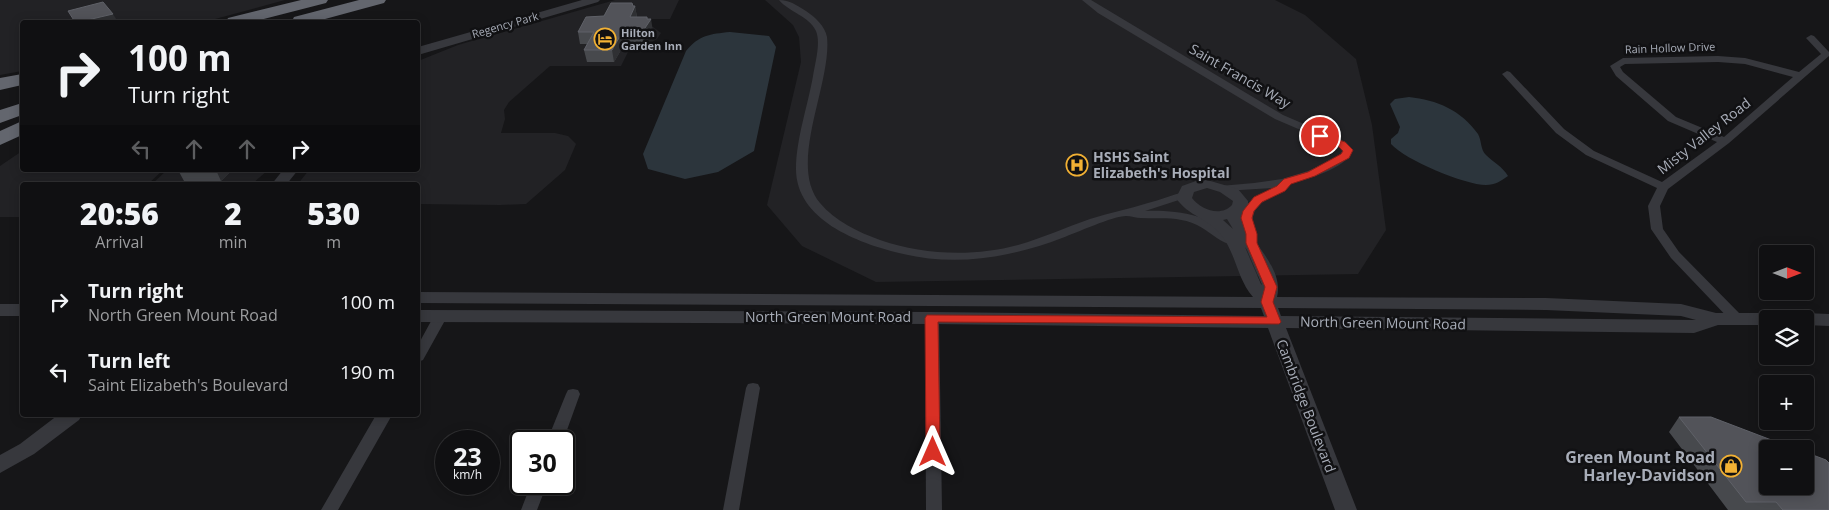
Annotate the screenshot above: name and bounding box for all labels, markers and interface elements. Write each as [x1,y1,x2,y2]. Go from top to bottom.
street label: Regency Park [470,8,540,41]
place label: Hilton Garden Inn [621,25,682,53]
hotel icon: Hilton Garden Inn [593,27,617,51]
text: 100 m [128,34,232,81]
street label: Rain Hollow Drive [1624,38,1715,57]
street label: Saint Francis Way [1186,39,1295,113]
icon: right [45,40,110,105]
text: Turn right [128,79,230,109]
street label: Misty Valley Road [1653,93,1754,178]
pin [1299,115,1341,157]
icon: arrive [1306,122,1334,150]
icon: left [127,135,155,163]
icon: ahead [180,135,208,163]
icon: ahead [233,135,261,163]
icon: right [286,135,314,163]
place label: HSHS Saint Elizabeth's Hospital [1093,147,1230,182]
hospital icon: HSHS Saint Elizabeth's Hospital [1065,153,1089,177]
text: 20:56 [80,193,159,234]
text: 2 [224,193,242,234]
text: 530 [307,193,360,234]
text: Arrival [95,231,143,253]
text: min [219,231,247,253]
text: m [326,231,341,253]
north arrow [1759,245,1814,300]
map controls [1759,245,1814,495]
text: Turn right [88,278,183,304]
icon: right [45,288,73,316]
text: 100 m [340,289,395,315]
text: North Green Mount Road [88,304,278,326]
street label: North Green Mount Road [745,307,911,326]
button: layers [1759,310,1814,365]
street label: North Green Mount Road [1300,312,1466,333]
street label: Cambridge Boulevard [1272,336,1341,475]
text: Turn left [88,348,170,374]
icon: left [45,358,73,386]
text: 190 m [340,359,395,385]
text: Saint Elizabeth's Boulevard [88,374,288,396]
button: + [1759,375,1814,430]
position arrow [906,425,958,477]
speed limit sign: 30 [510,430,575,495]
text: 23 [453,439,482,473]
button: − [1759,440,1814,495]
place label: Green Mount Road Harley-Davidson [1565,446,1715,486]
shop icon: Green Mount Road Harley-Davidson [1719,454,1743,478]
text: km/h [453,466,482,483]

